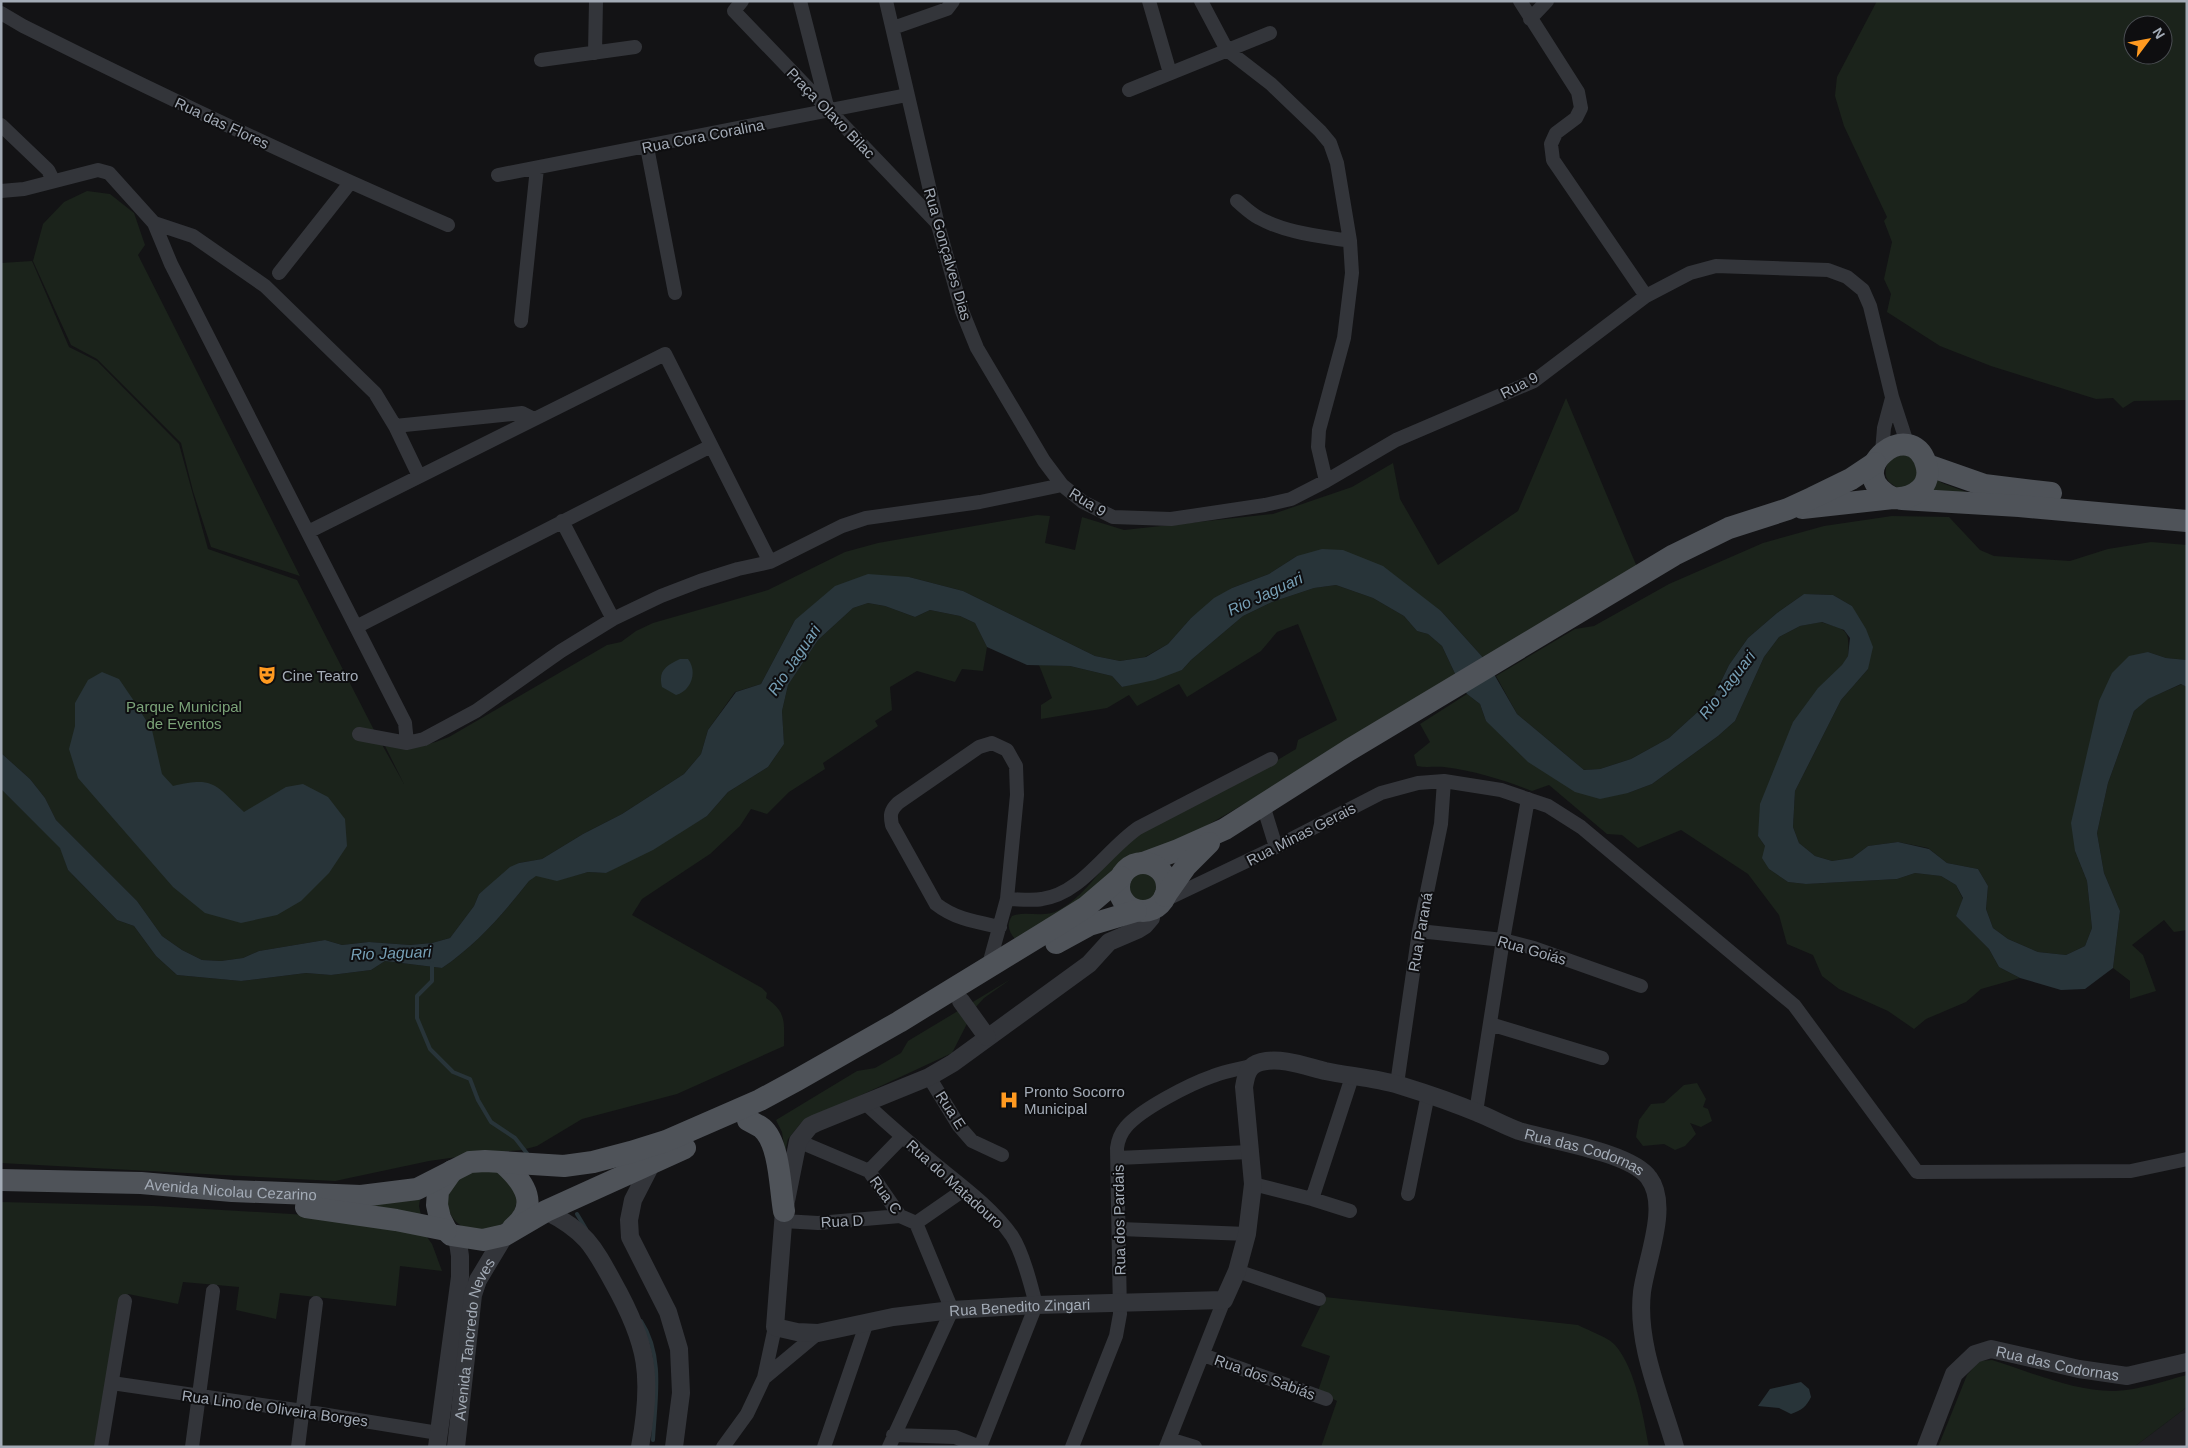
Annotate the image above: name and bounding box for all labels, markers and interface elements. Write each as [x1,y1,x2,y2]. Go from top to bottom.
north arrow [2123,15,2173,65]
text: N [2150,25,2168,42]
street label: Praça Olavo Bilac [783,64,879,162]
street label: Rua das Flores [172,94,272,152]
street label: Rua Cora Coralina [640,116,766,156]
street label: Rua Gonçalves Dias [921,186,975,322]
street label: Rua 9 [1497,368,1541,402]
street label: Rua 9 [1067,484,1109,520]
water label: Rio Jaguari [1225,569,1306,619]
water label: Rio Jaguari [764,621,824,698]
water label: Rio Jaguari [1695,648,1759,722]
theatre icon: Cine Teatro [256,664,278,686]
place label: Cine Teatro [282,667,358,684]
park label: Parque Municipal de Eventos [126,698,242,732]
street label: Rua Minas Gerais [1244,799,1358,869]
street label: Rua Paraná [1405,890,1435,973]
street label: Rua Goiás [1496,932,1568,968]
water label: Rio Jaguari [350,943,432,963]
place label: Pronto Socorro Municipal [1024,1083,1125,1117]
street label: Rua E [933,1088,969,1132]
hospital icon: Pronto Socorro Municipal [998,1089,1020,1111]
street label: Rua das Codornas [1523,1125,1648,1178]
street label: Rua do Matadouro [903,1136,1007,1232]
street label: Rua dos Pardais [1110,1164,1128,1276]
street label: Rua C [867,1173,905,1217]
street label: Avenida Nicolau Cezarino [144,1175,317,1203]
street label: Rua D [820,1211,864,1231]
street label: Avenida Tancredo Neves [451,1255,498,1421]
street label: Rua Benedito Zingari [949,1295,1090,1319]
street label: Rua das Codornas [1994,1342,2120,1383]
street label: Rua dos Sabiás [1212,1351,1318,1403]
street label: Rua Lino de Oliveira Borges [181,1387,369,1429]

